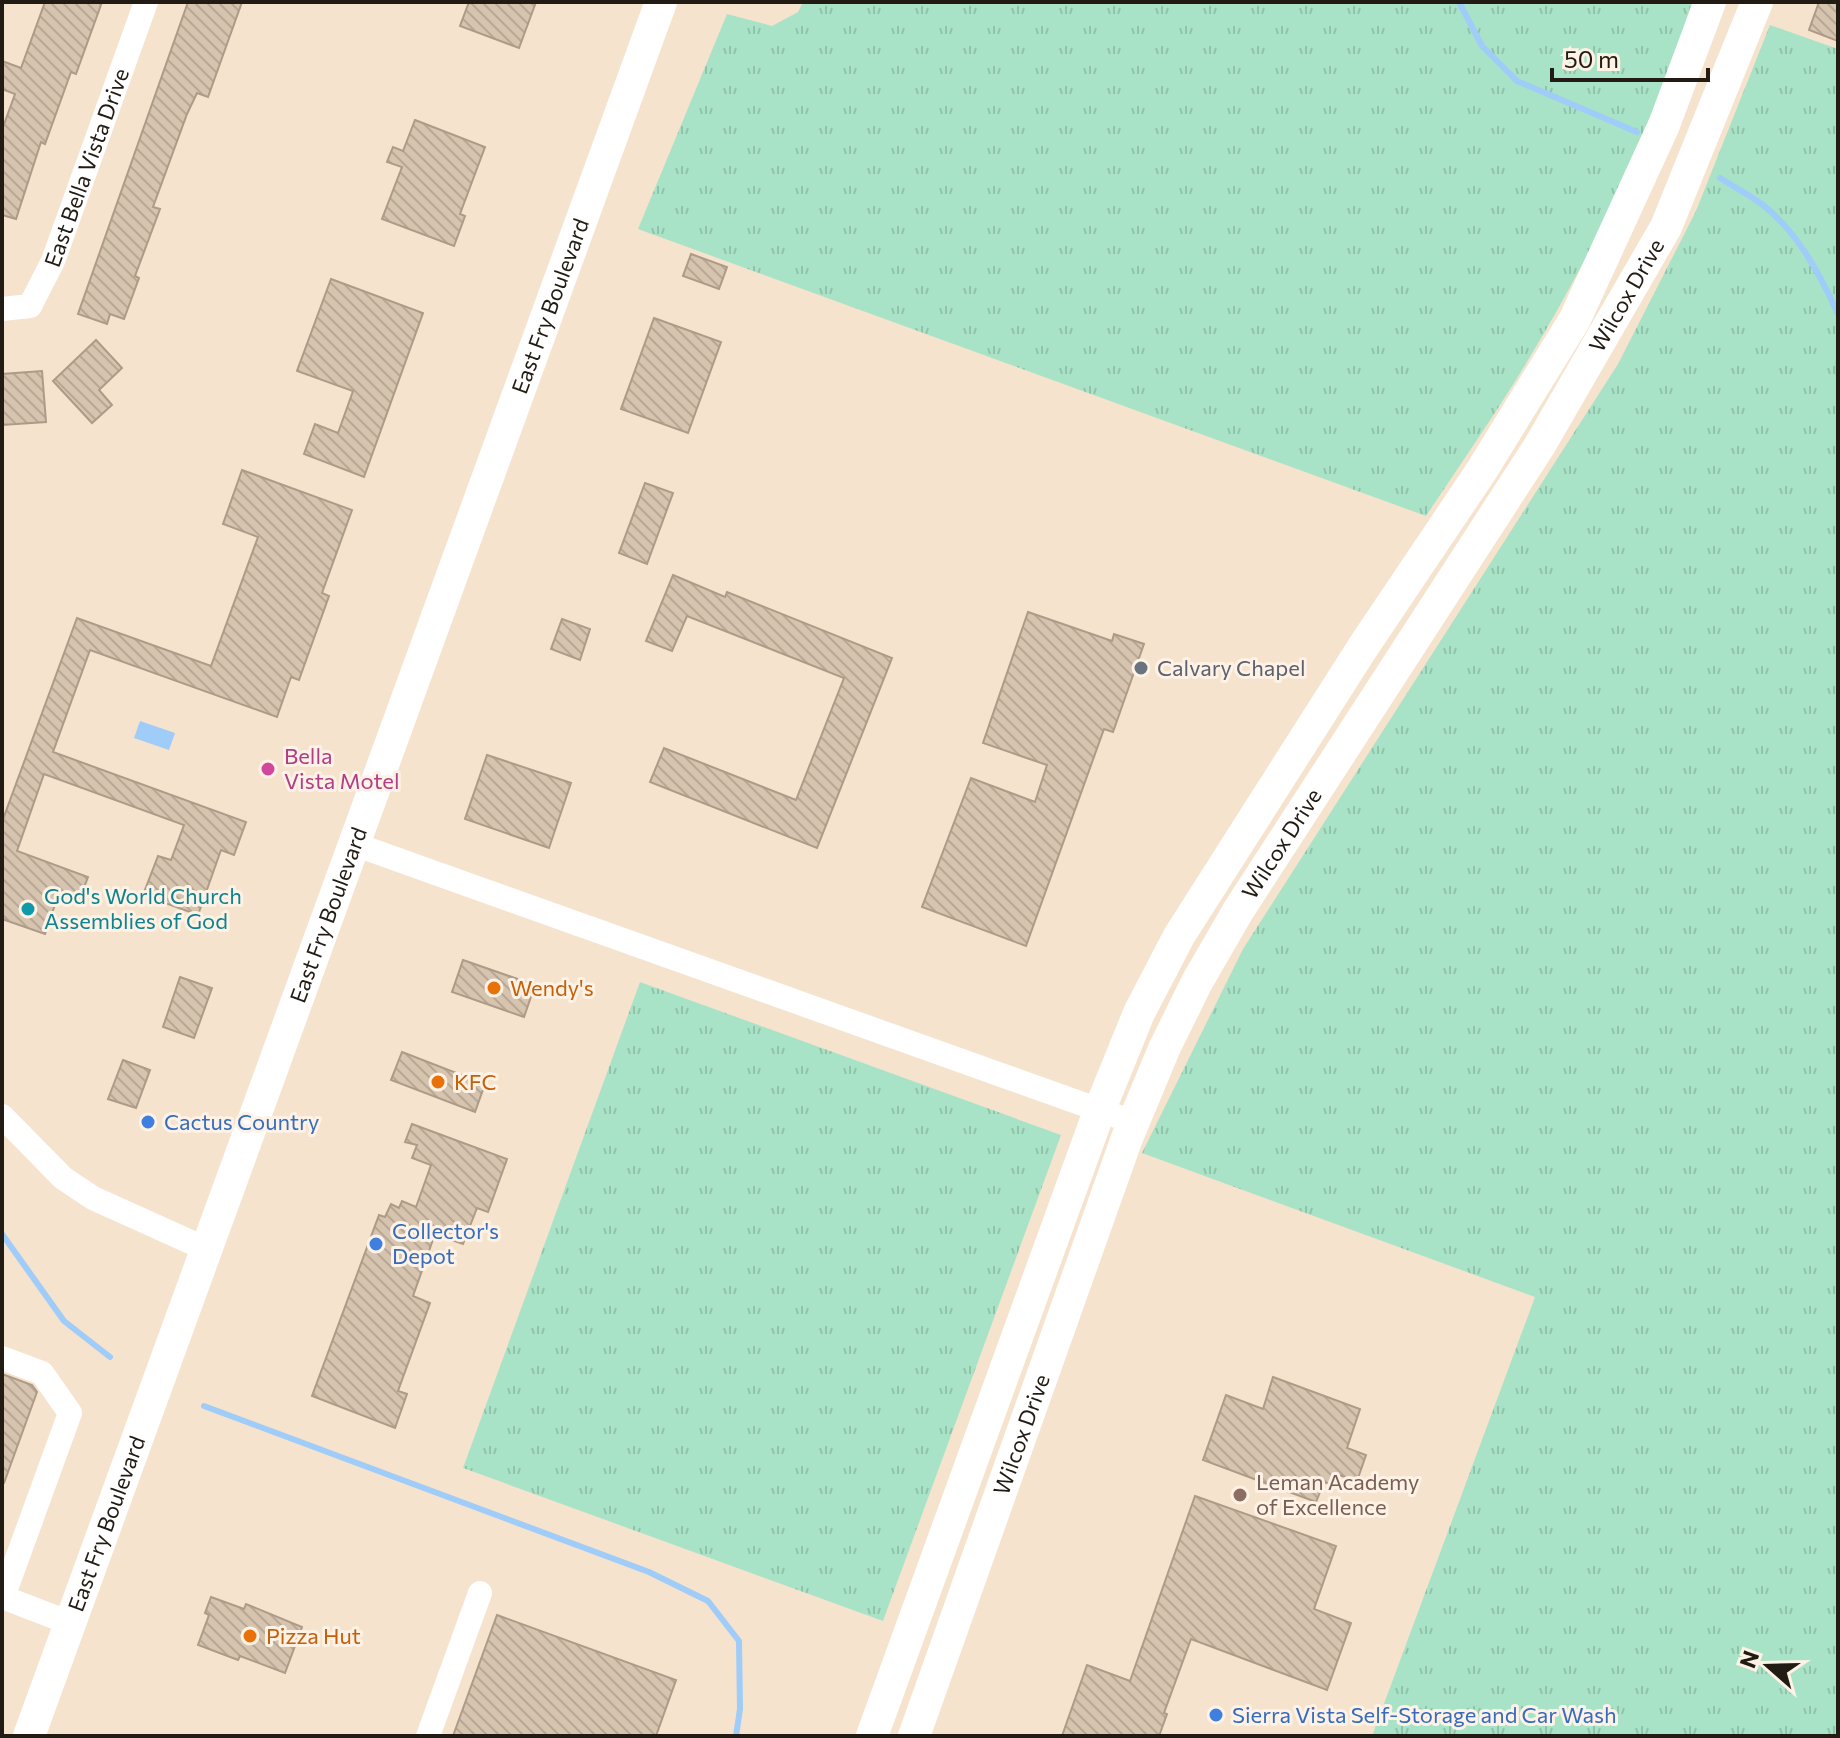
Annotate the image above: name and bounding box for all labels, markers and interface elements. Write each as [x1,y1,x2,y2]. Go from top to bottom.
scale bar [1552,32,1708,82]
text: 50 m [1564,44,1619,73]
street label: East Bella Vista Drive [38,64,134,270]
street label: East Fry Boulevard [505,214,594,397]
street label: Wilcox Drive [1583,234,1669,357]
place label: Calvary Chapel [1157,654,1306,681]
marker: Calvary Chapel [1132,659,1150,677]
place label: Bella Vista Motel [284,742,400,794]
marker: Bella Vista Motel [259,760,277,778]
street label: Wilcox Drive [1235,783,1327,904]
street label: East Fry Boulevard [283,823,372,1006]
place label: God's World Church Assemblies of God [44,882,242,934]
marker: God's World Church Assemblies of God [19,900,37,918]
place label: Wendy's [510,974,594,1001]
marker: Wendy's [485,979,503,997]
place label: KFC [454,1068,496,1095]
marker: KFC [429,1073,447,1091]
place label: Cactus Country [164,1108,319,1135]
marker: Cactus Country [139,1113,157,1131]
place label: Collector's Depot [392,1217,499,1269]
marker: Collector's Depot [367,1235,385,1253]
street label: Wilcox Drive [987,1370,1055,1498]
street label: East Fry Boulevard [62,1432,150,1615]
place label: Leman Academy of Excellence [1256,1468,1419,1520]
marker: Leman Academy of Excellence [1231,1486,1249,1504]
place label: Pizza Hut [266,1622,361,1649]
north arrow [1728,1626,1808,1706]
marker: Pizza Hut [241,1627,259,1645]
text: N [1733,1647,1764,1671]
place label: Sierra Vista Self-Storage and Car Wash [1232,1701,1617,1728]
marker: Sierra Vista Self-Storage and Car Wash [1207,1706,1225,1724]

